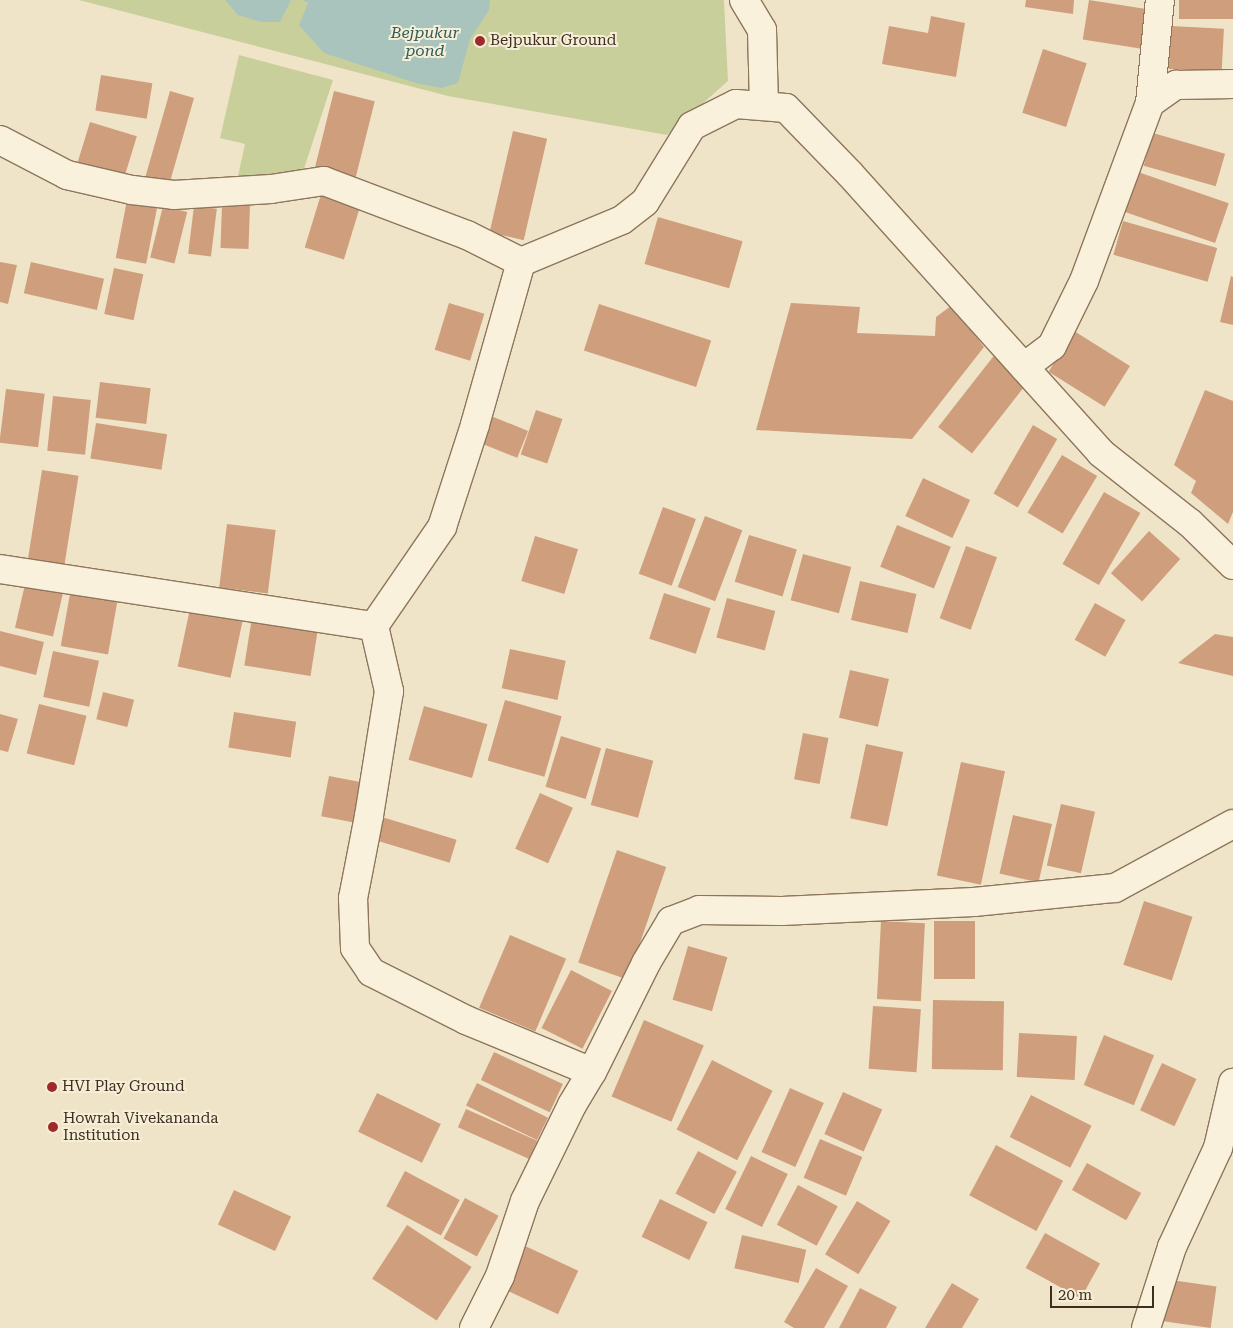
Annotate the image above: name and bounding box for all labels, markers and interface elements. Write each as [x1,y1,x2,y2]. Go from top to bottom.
water label: Bejpukur pond [391,23,459,61]
place label: Bejpukur Ground [490,32,616,50]
marker: Bejpukur Ground [474,35,486,47]
place label: HVI Play Ground [62,1078,185,1096]
marker: HVI Play Ground [46,1081,58,1093]
place label: Howrah Vivekananda Institution [63,1109,218,1144]
marker: Howrah Vivekananda Institution [47,1121,59,1133]
scale bar [1053,1276,1157,1308]
text: 20 m [1058,1286,1092,1304]

